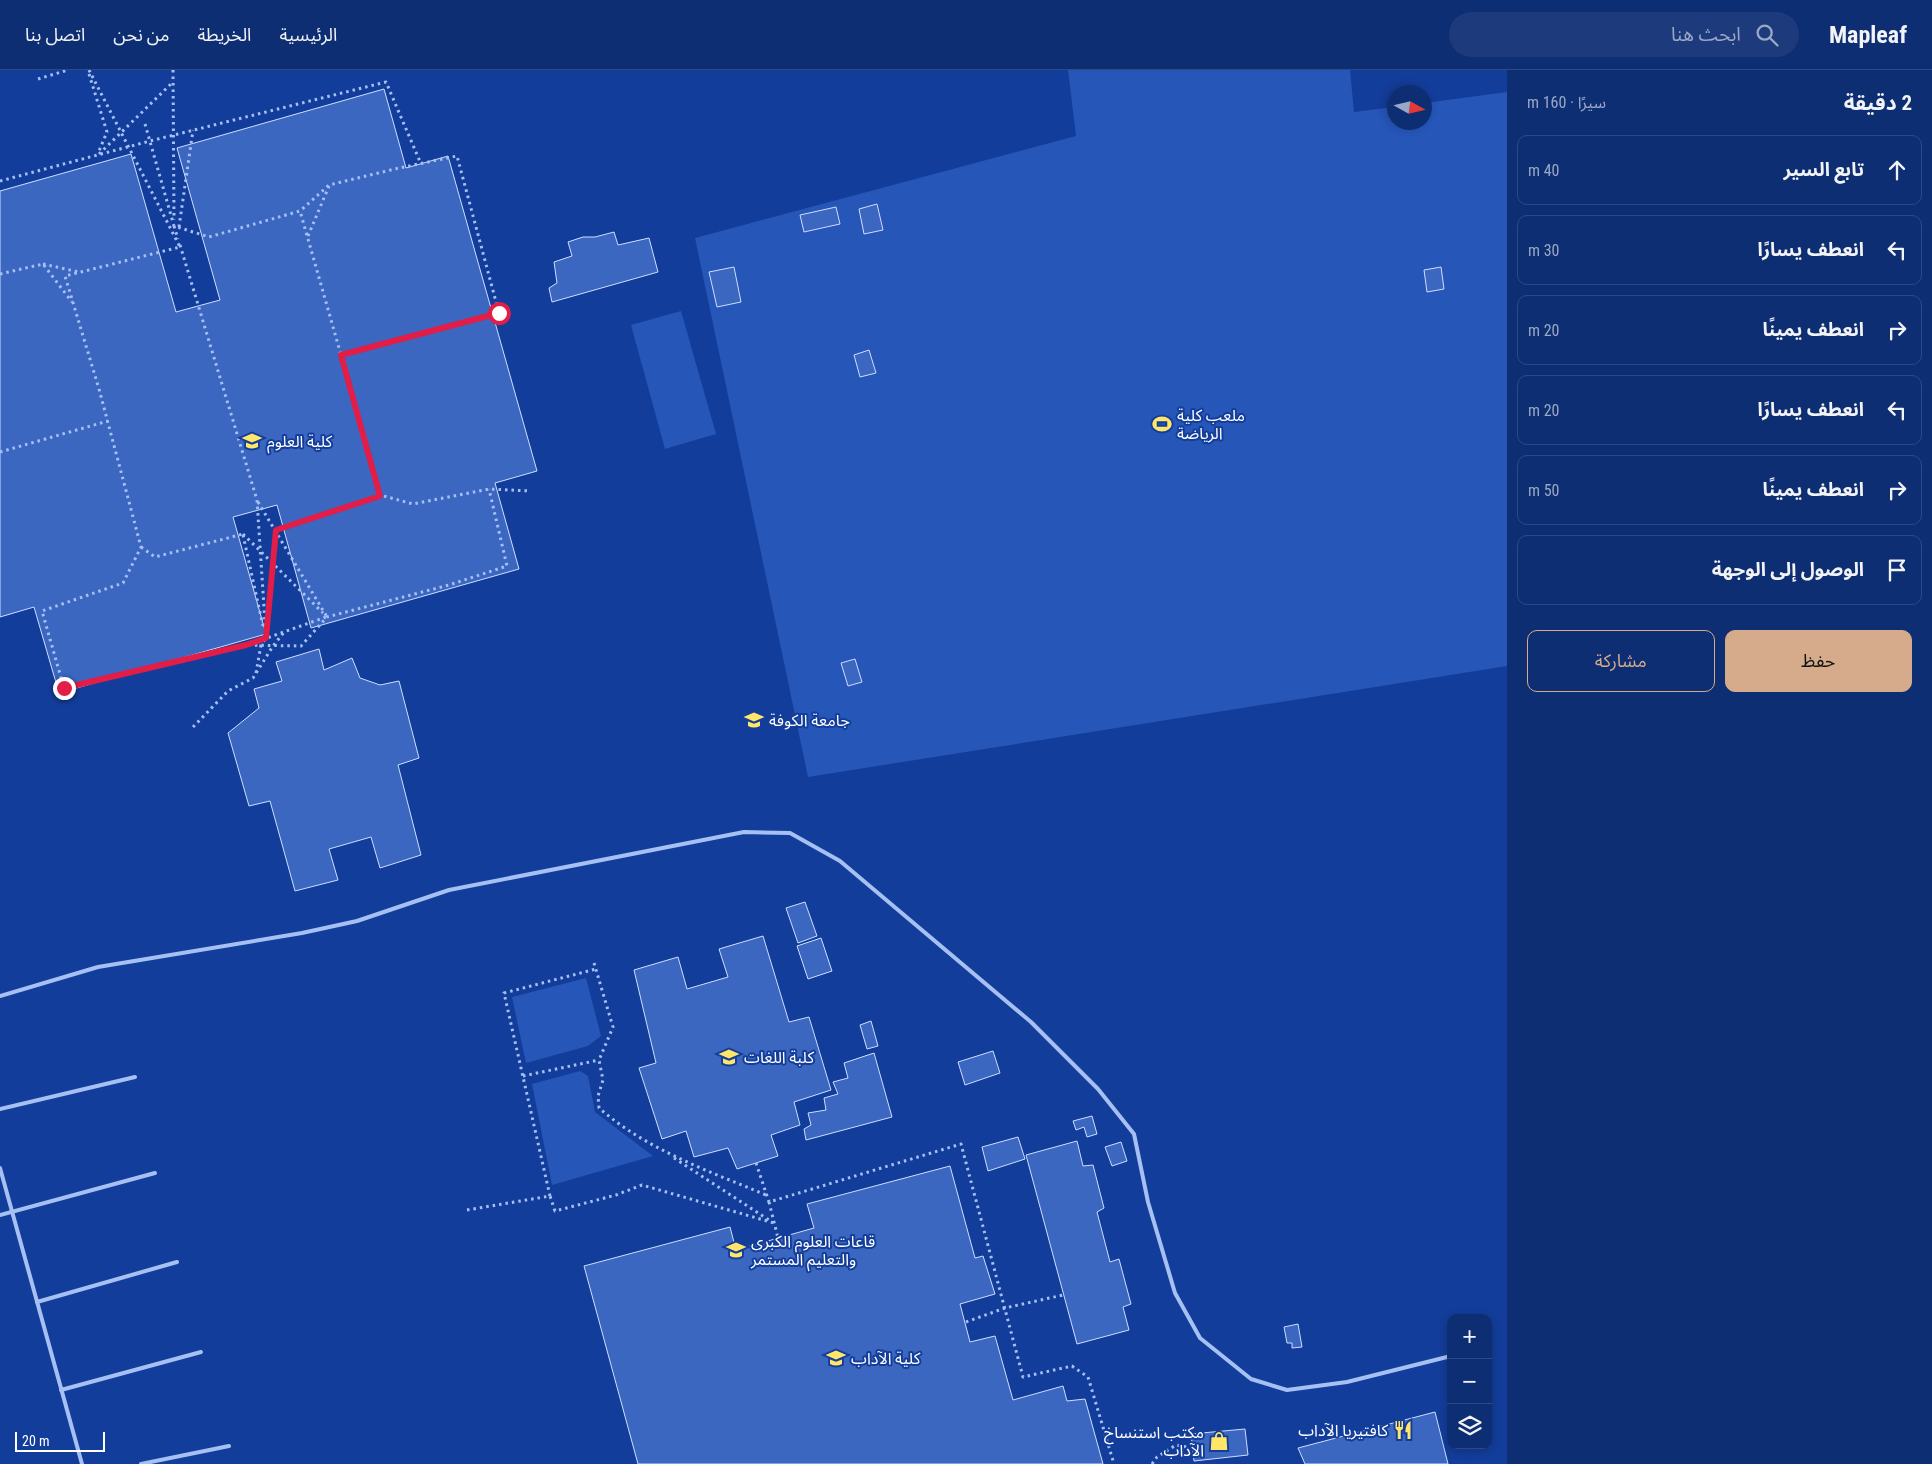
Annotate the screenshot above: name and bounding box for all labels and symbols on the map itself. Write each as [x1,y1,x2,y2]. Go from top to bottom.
north arrow [1387,85,1432,130]
route start [488,302,511,325]
place label: ملعب كلية الرياضة [1177,406,1245,443]
sports icon: ملعب كلية الرياضة [1151,413,1173,435]
school or university icon: كلية العلوم [241,430,263,452]
place label: كلية العلوم [267,432,333,454]
route end [53,677,76,700]
school or university icon: جامعة الكوفة [743,709,765,731]
place label: جامعة الكوفة [769,711,850,730]
school or university icon: كلبة اللغات [718,1046,740,1068]
place label: كلبة اللغات [744,1048,814,1067]
place label: قاعات العلوم الكبرى والتعليم المستمر [750,1232,875,1272]
school or university icon: قاعات العلوم الكبرى والتعليم المستمر [725,1239,747,1261]
school or university icon: كلية الآداب [825,1347,847,1369]
place label: كلية الآداب [851,1349,921,1368]
restaurant icon: كافتيريا الآداب [1392,1419,1414,1441]
place label: كافتيريا الآداب [1298,1421,1388,1440]
place label: مكتب استنساخ الآداب [1104,1423,1204,1460]
scale bar [15,1429,105,1452]
shop icon: مكتب استنساخ الآداب [1208,1430,1230,1452]

